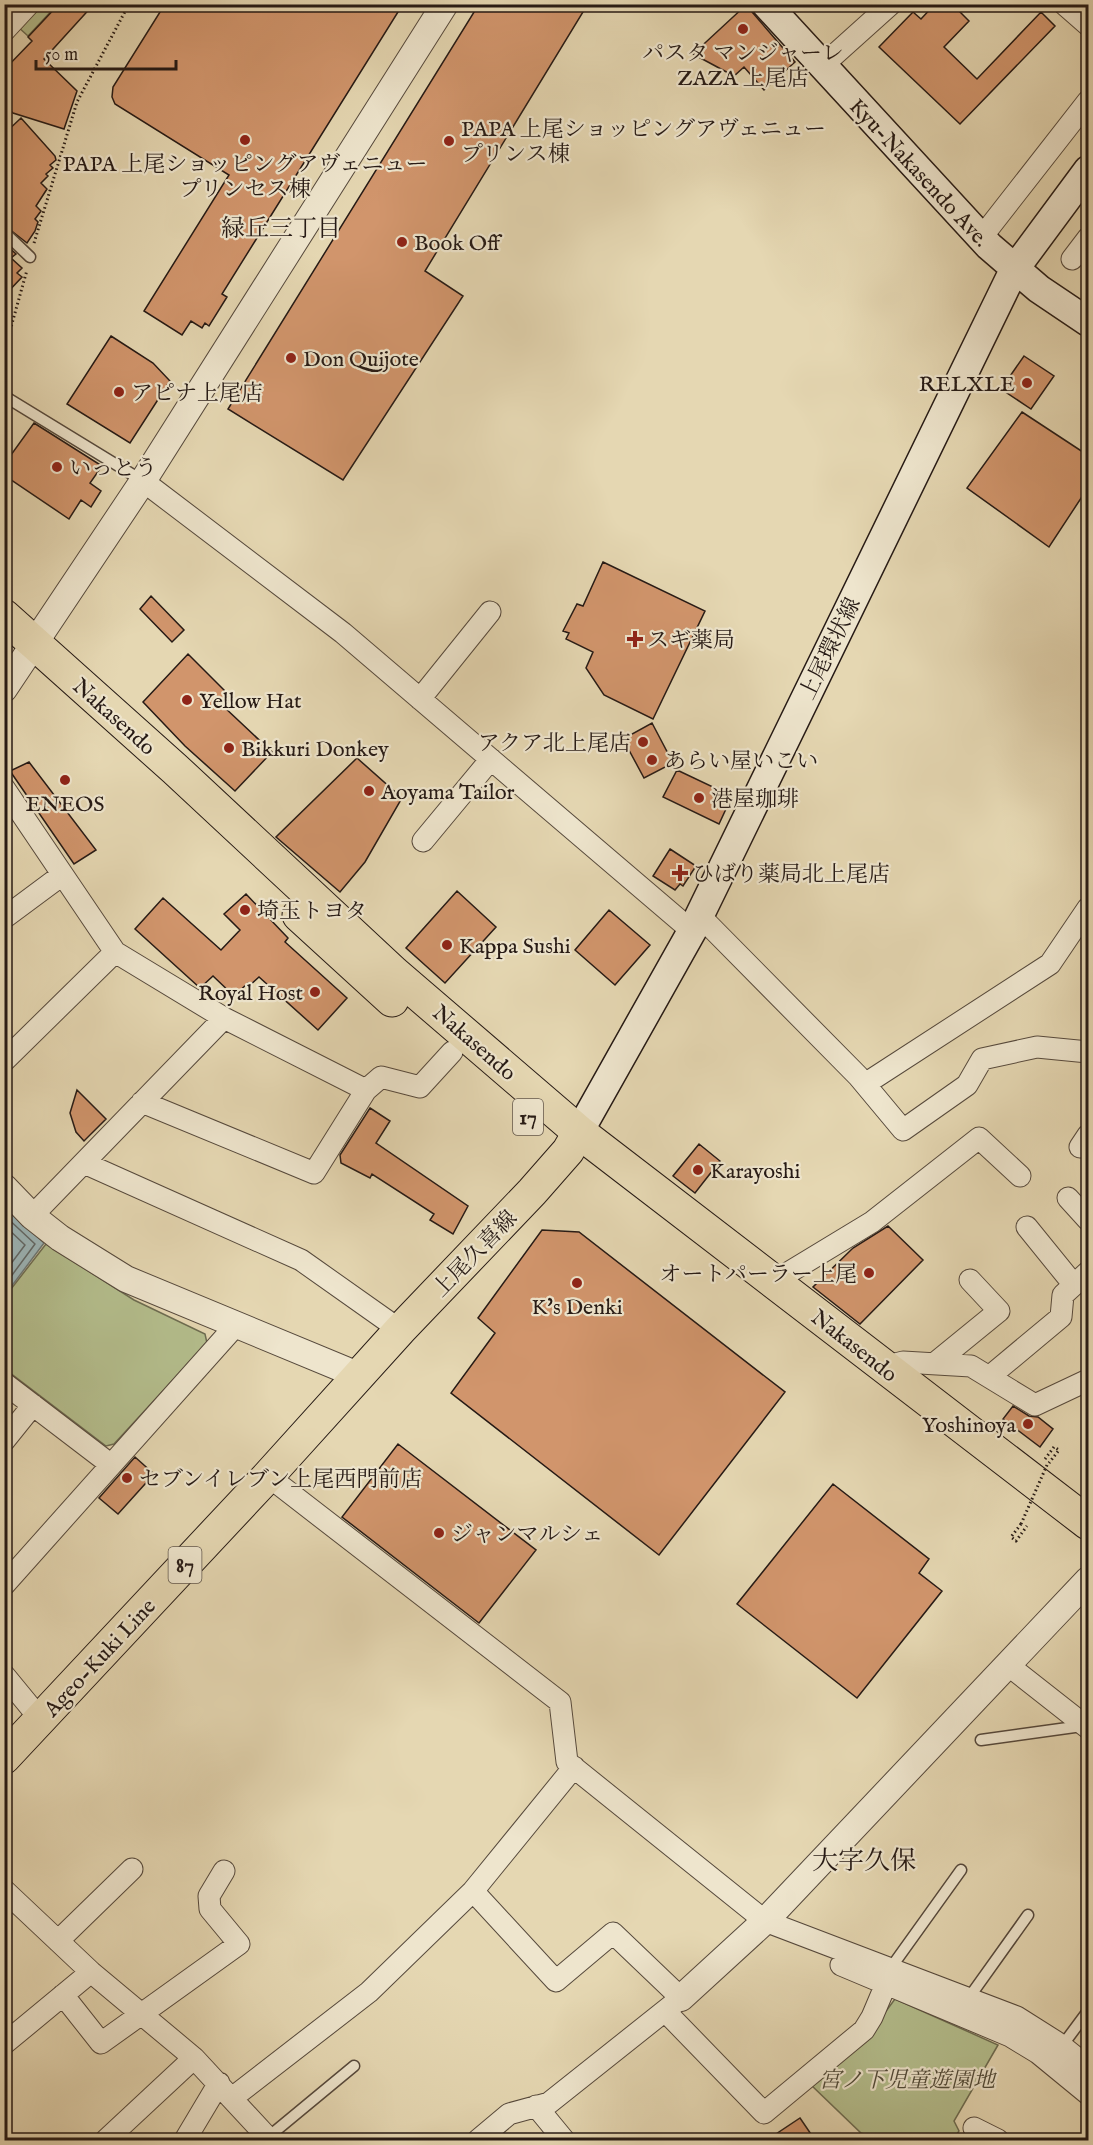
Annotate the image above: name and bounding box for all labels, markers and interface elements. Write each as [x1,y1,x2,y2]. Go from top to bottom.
marker: パスタ マンジャーレ ZAZA 上尾店 [736,22,750,36]
scale bar [36,33,176,71]
place label: パスタ マンジャーレ ZAZA 上尾店 [642,40,844,93]
text: 50 m [45,44,78,67]
street label: Kyu-Nakasendo Ave. [842,93,995,253]
place label: PAPA 上尾ショッピングアヴェニュー プリンス棟 [461,116,826,169]
marker: PAPA 上尾ショッピングアヴェニュー プリンセス棟 [238,133,252,147]
marker: PAPA 上尾ショッピングアヴェニュー プリンス棟 [442,134,456,148]
place label: PAPA 上尾ショッピングアヴェニュー プリンセス棟 [62,151,428,204]
district label: 緑丘三丁目 [221,214,341,245]
place label: Book Off [414,230,503,258]
marker: Book Off [395,235,409,249]
place label: Don Quijote [303,346,419,374]
marker: Don Quijote [284,351,298,365]
place label: RELXLE [919,371,1015,399]
marker: RELXLE [1020,376,1034,390]
place label: アピナ上尾店 [131,380,263,408]
marker: アピナ上尾店 [112,385,126,399]
place label: いっとう [69,455,157,483]
marker: いっとう [50,460,64,474]
street label: 上尾環状線 [794,593,867,704]
place label: スギ薬局 [647,627,735,655]
marker: スギ薬局 [628,632,642,646]
street label: Nakasendo [66,673,161,762]
place label: Yellow Hat [199,688,302,716]
marker: Yellow Hat [180,693,194,707]
place label: アクア北上尾店 [478,730,631,758]
marker: アクア北上尾店 [636,735,650,749]
place label: Bikkuri Donkey [241,736,389,764]
marker: Bikkuri Donkey [222,741,236,755]
place label: あらい屋いこい [664,748,818,776]
marker: あらい屋いこい [645,753,659,767]
marker: ENEOS [58,773,72,787]
place label: Aoyama Tailor [380,779,515,807]
marker: Aoyama Tailor [362,784,376,798]
place label: 港屋珈琲 [711,786,799,814]
place label: ENEOS [25,791,105,819]
marker: 港屋珈琲 [692,791,706,805]
place label: ひばり薬局北上尾店 [692,861,890,889]
marker: ひばり薬局北上尾店 [673,866,687,880]
place label: 埼玉トヨタ [257,898,367,926]
marker: 埼玉トヨタ [238,903,252,917]
place label: Kappa Sushi [459,933,571,961]
marker: Kappa Sushi [440,938,454,952]
place label: Royal Host [198,980,303,1008]
marker: Royal Host [308,985,322,999]
street label: Nakasendo [426,999,522,1088]
road number: 17 [513,1099,543,1135]
place label: Karayoshi [710,1158,800,1186]
marker: Karayoshi [691,1163,705,1177]
street label: 上尾久喜線 [427,1205,524,1304]
place label: オートパーラー上尾 [659,1261,857,1289]
marker: オートパーラー上尾 [862,1266,876,1280]
marker: K's Denki [570,1276,584,1290]
place label: K's Denki [531,1294,623,1322]
street label: Nakasendo [805,1304,903,1389]
place label: Yoshinoya [922,1412,1016,1440]
marker: Yoshinoya [1021,1417,1035,1431]
place label: セブンイレブン上尾西門前店 [139,1466,422,1494]
marker: セブンイレブン上尾西門前店 [120,1471,134,1485]
place label: ジャンマルシェ [451,1521,604,1549]
marker: ジャンマルシェ [432,1526,446,1540]
road number: 87 [168,1547,201,1583]
street label: Ageo-Kuki Line [38,1593,163,1724]
district label: 大字久保 [812,1845,916,1878]
park label: 宮ノ下児童遊園地 [819,2067,997,2095]

